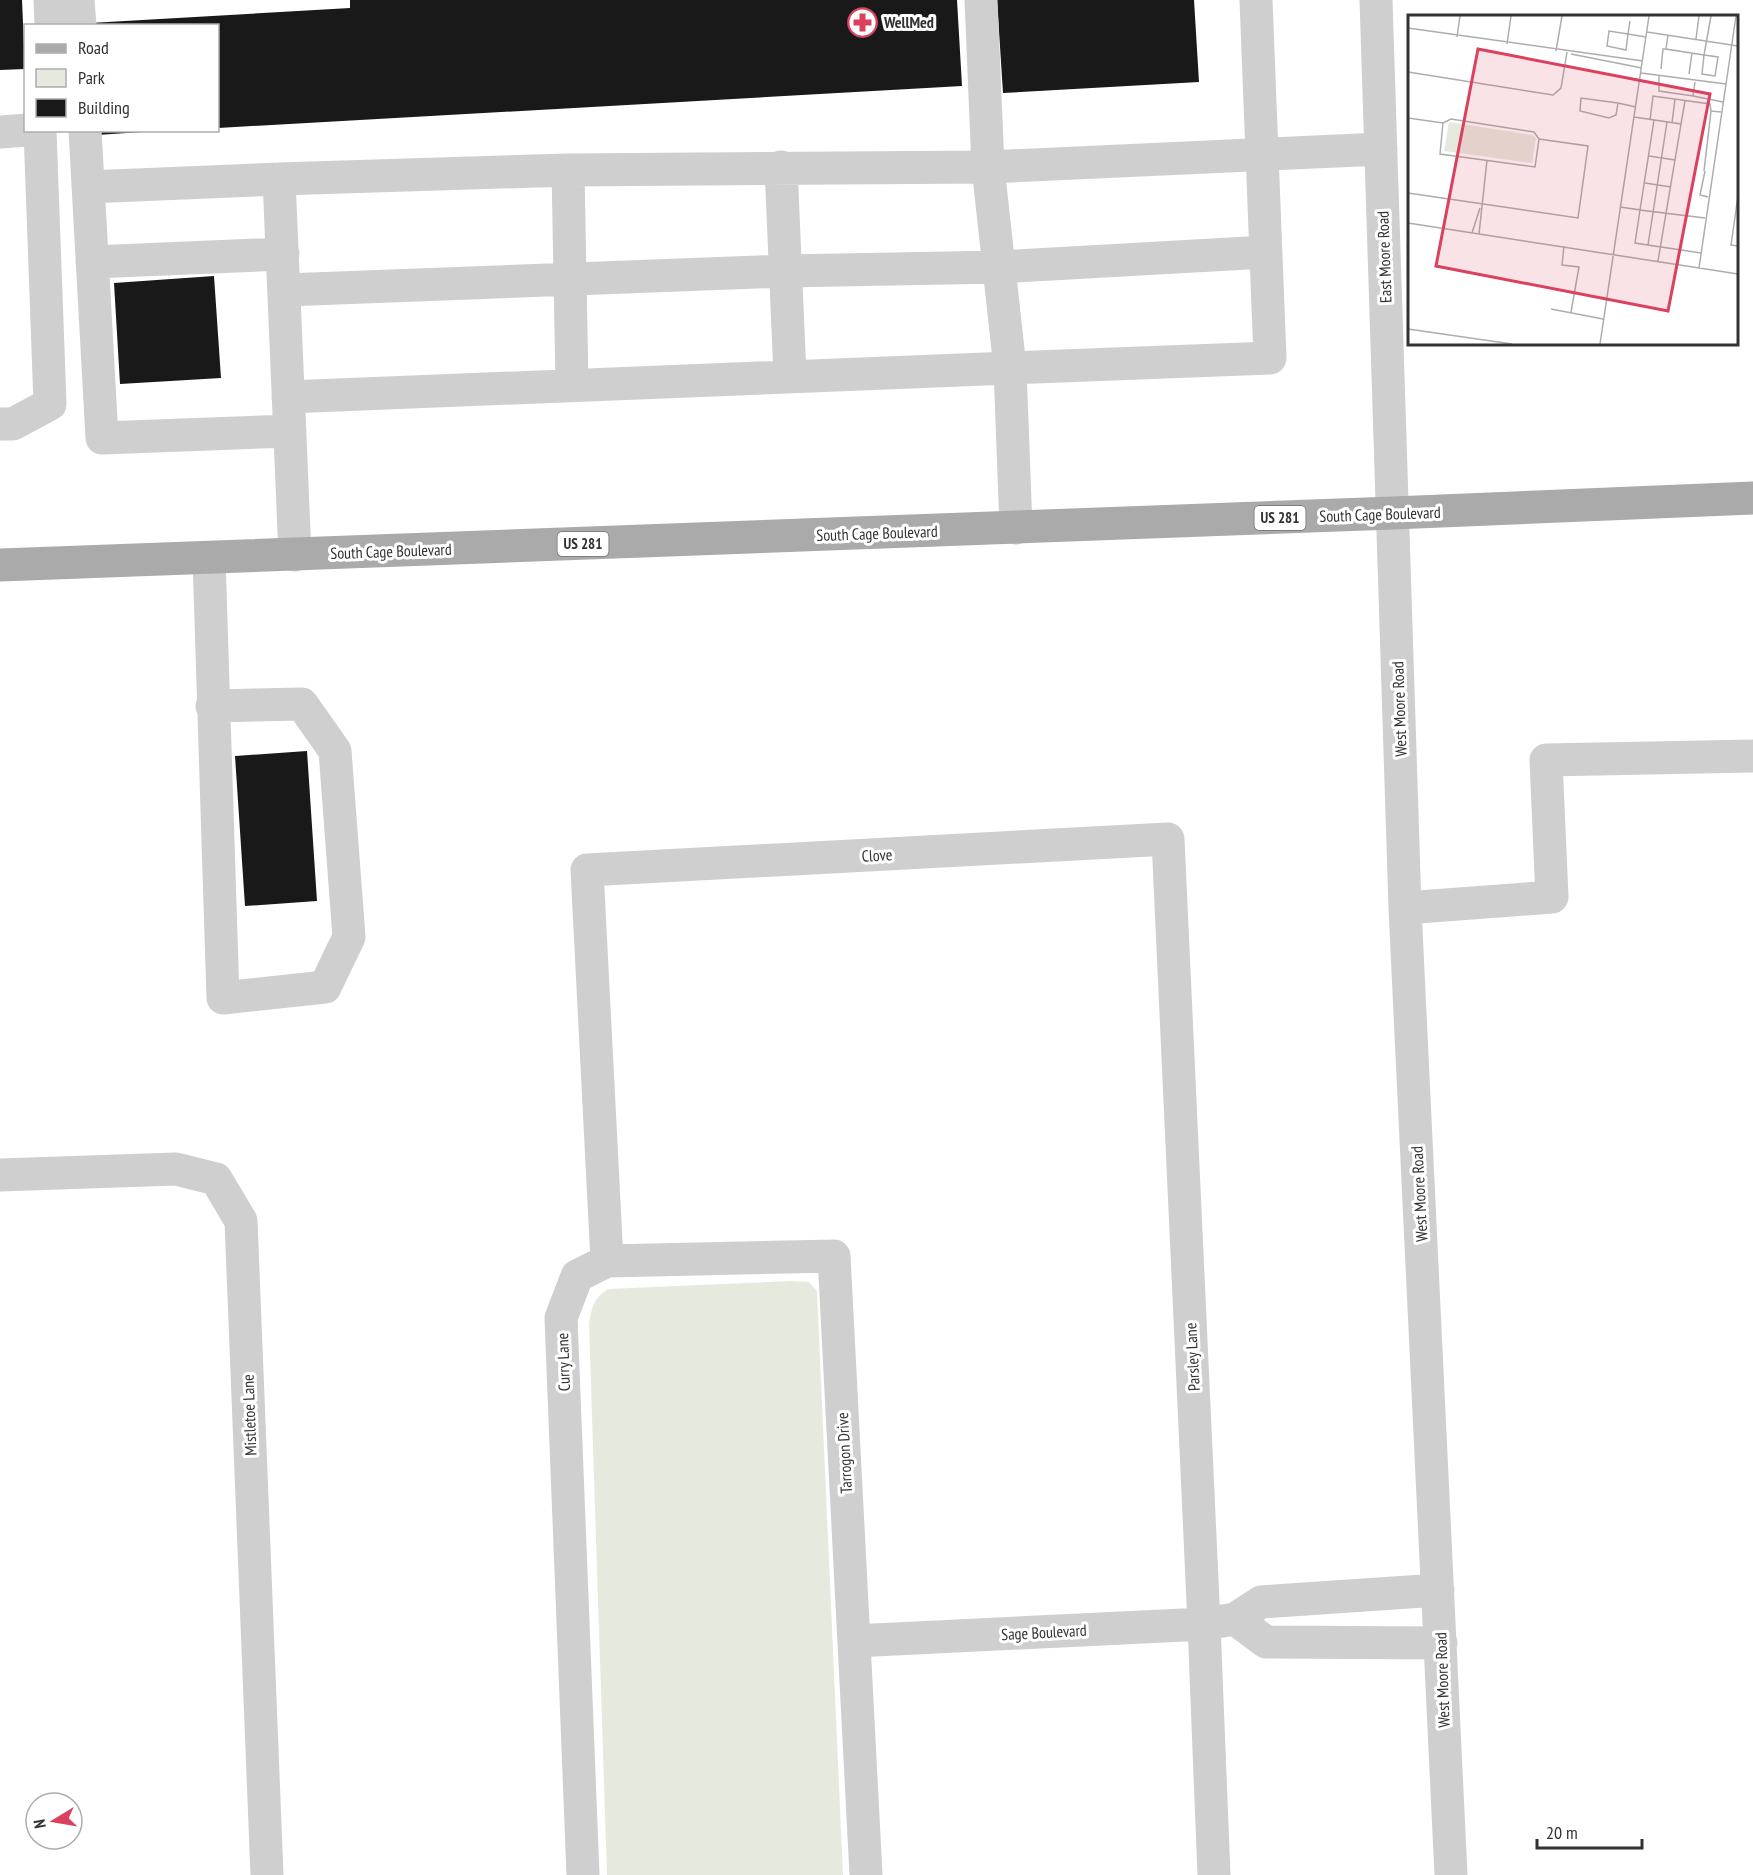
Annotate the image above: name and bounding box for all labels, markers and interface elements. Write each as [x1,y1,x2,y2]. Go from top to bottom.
pharmacy icon: WellMed [847,6,879,38]
place label: WellMed [883,12,934,32]
inset map [1408,15,1738,345]
legend [24,24,219,132]
text: Road [78,36,109,59]
text: Park [78,66,105,89]
text: Building [78,96,130,119]
street label: East Moore Road [1372,211,1396,303]
street label: South Cage Boulevard [1319,502,1441,526]
road number: US 281 [1254,506,1306,530]
street label: South Cage Boulevard [816,521,938,545]
road number: US 281 [558,532,608,556]
street label: South Cage Boulevard [330,539,452,563]
street label: West Moore Road [1387,661,1411,757]
street label: Clove [861,844,893,866]
street label: West Moore Road [1407,1146,1431,1242]
street label: Parsley Lane [1180,1322,1204,1392]
street label: Curry Lane [552,1333,574,1391]
street label: Mistletoe Lane [238,1374,260,1456]
street label: Tarrogon Drive [832,1412,856,1494]
street label: Sage Boulevard [1001,1620,1087,1644]
street label: West Moore Road [1430,1632,1454,1728]
north arrow [24,1791,84,1851]
scale bar [1537,1812,1642,1850]
text: N [29,1818,50,1830]
text: 20 m [1546,1821,1578,1844]

